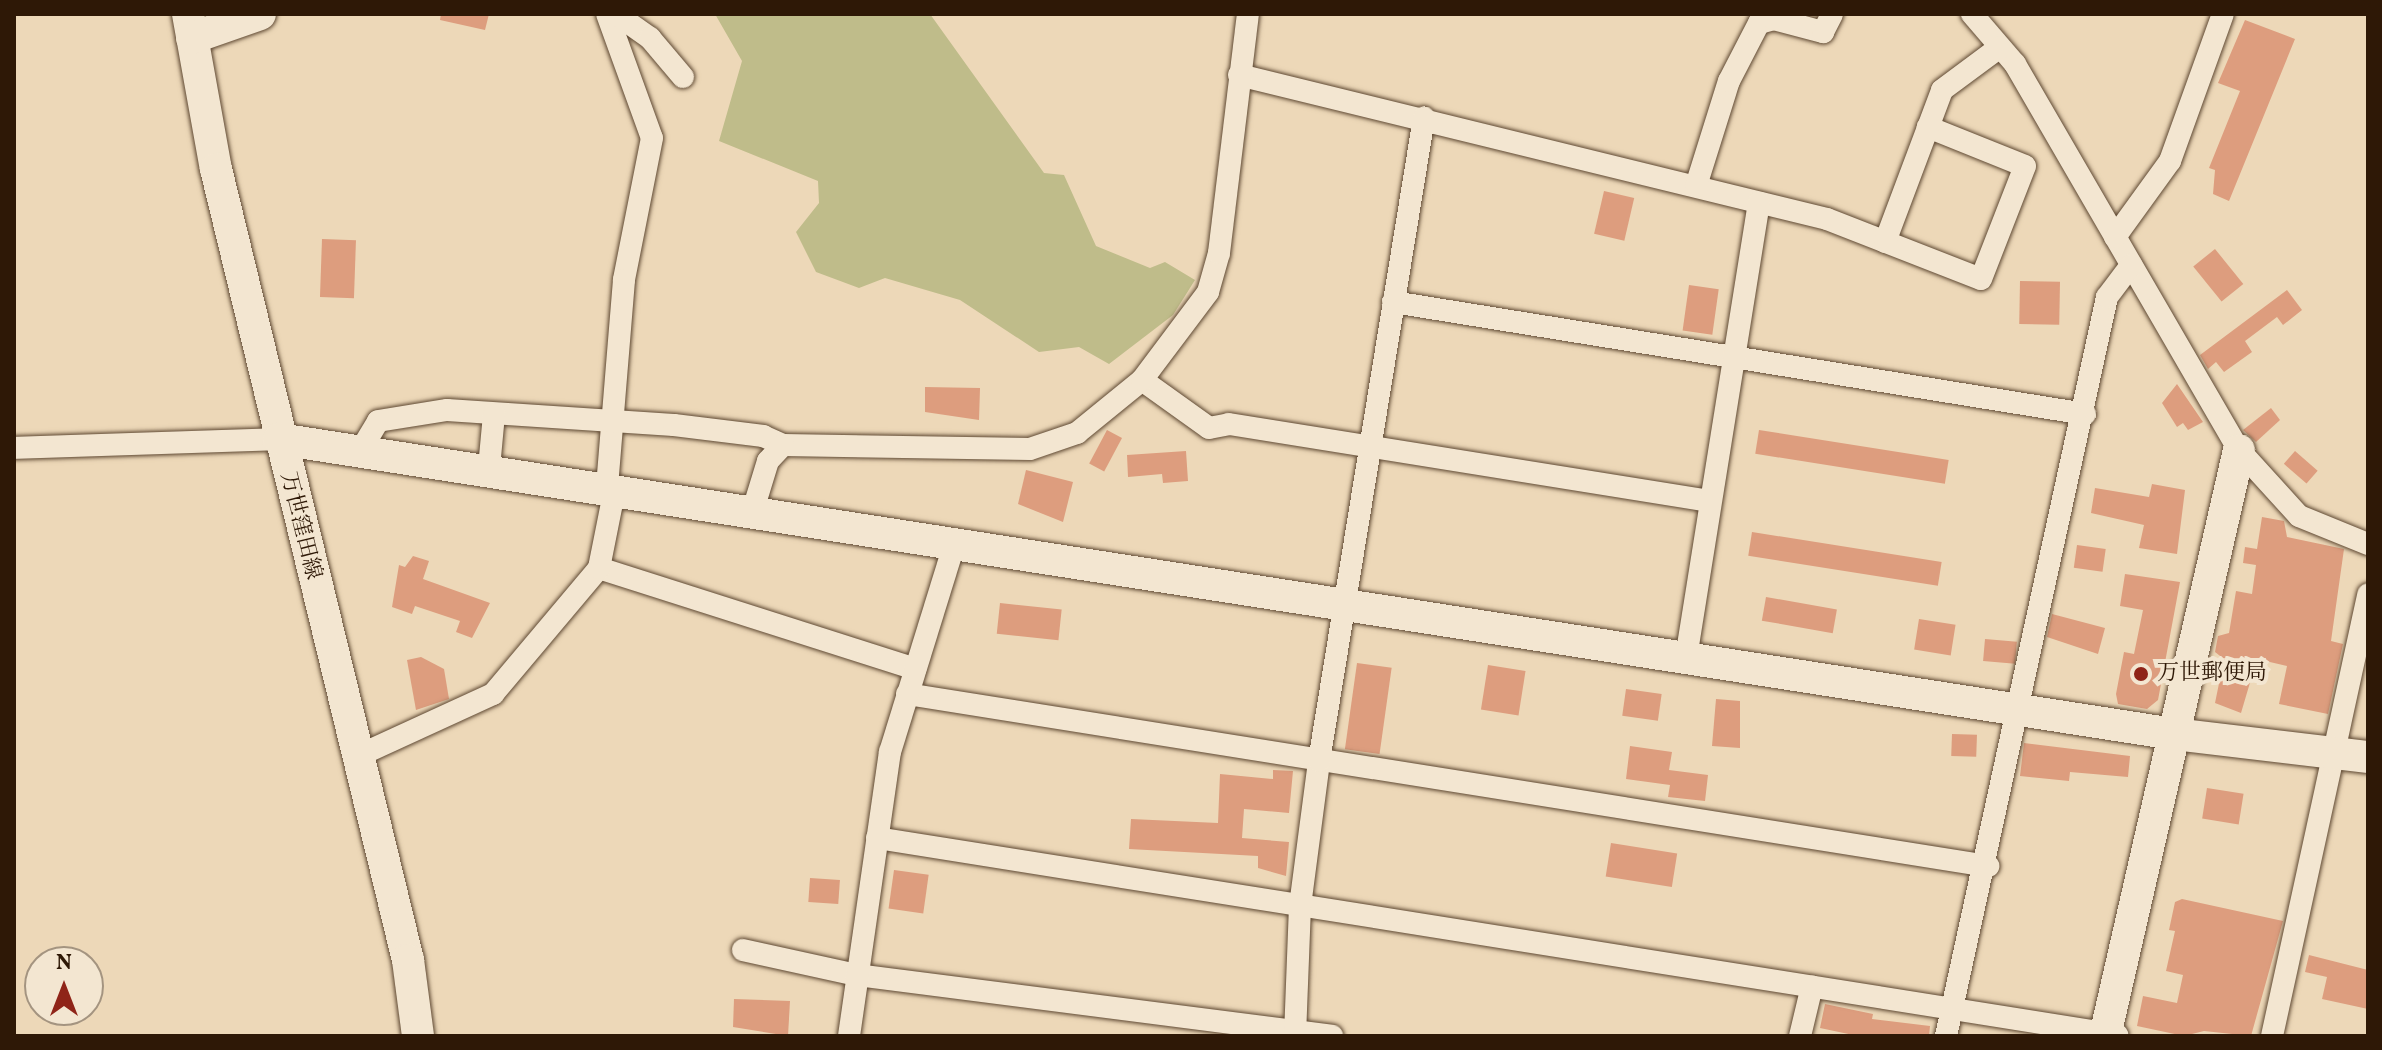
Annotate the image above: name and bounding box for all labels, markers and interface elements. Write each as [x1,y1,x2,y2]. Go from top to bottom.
street label: 万世窪田線 [274,469,326,583]
place label: 万世郵便局 [2157,661,2267,687]
marker: 万世郵便局 [2132,665,2150,683]
north arrow [24,946,104,1026]
text: N [56,948,72,979]

